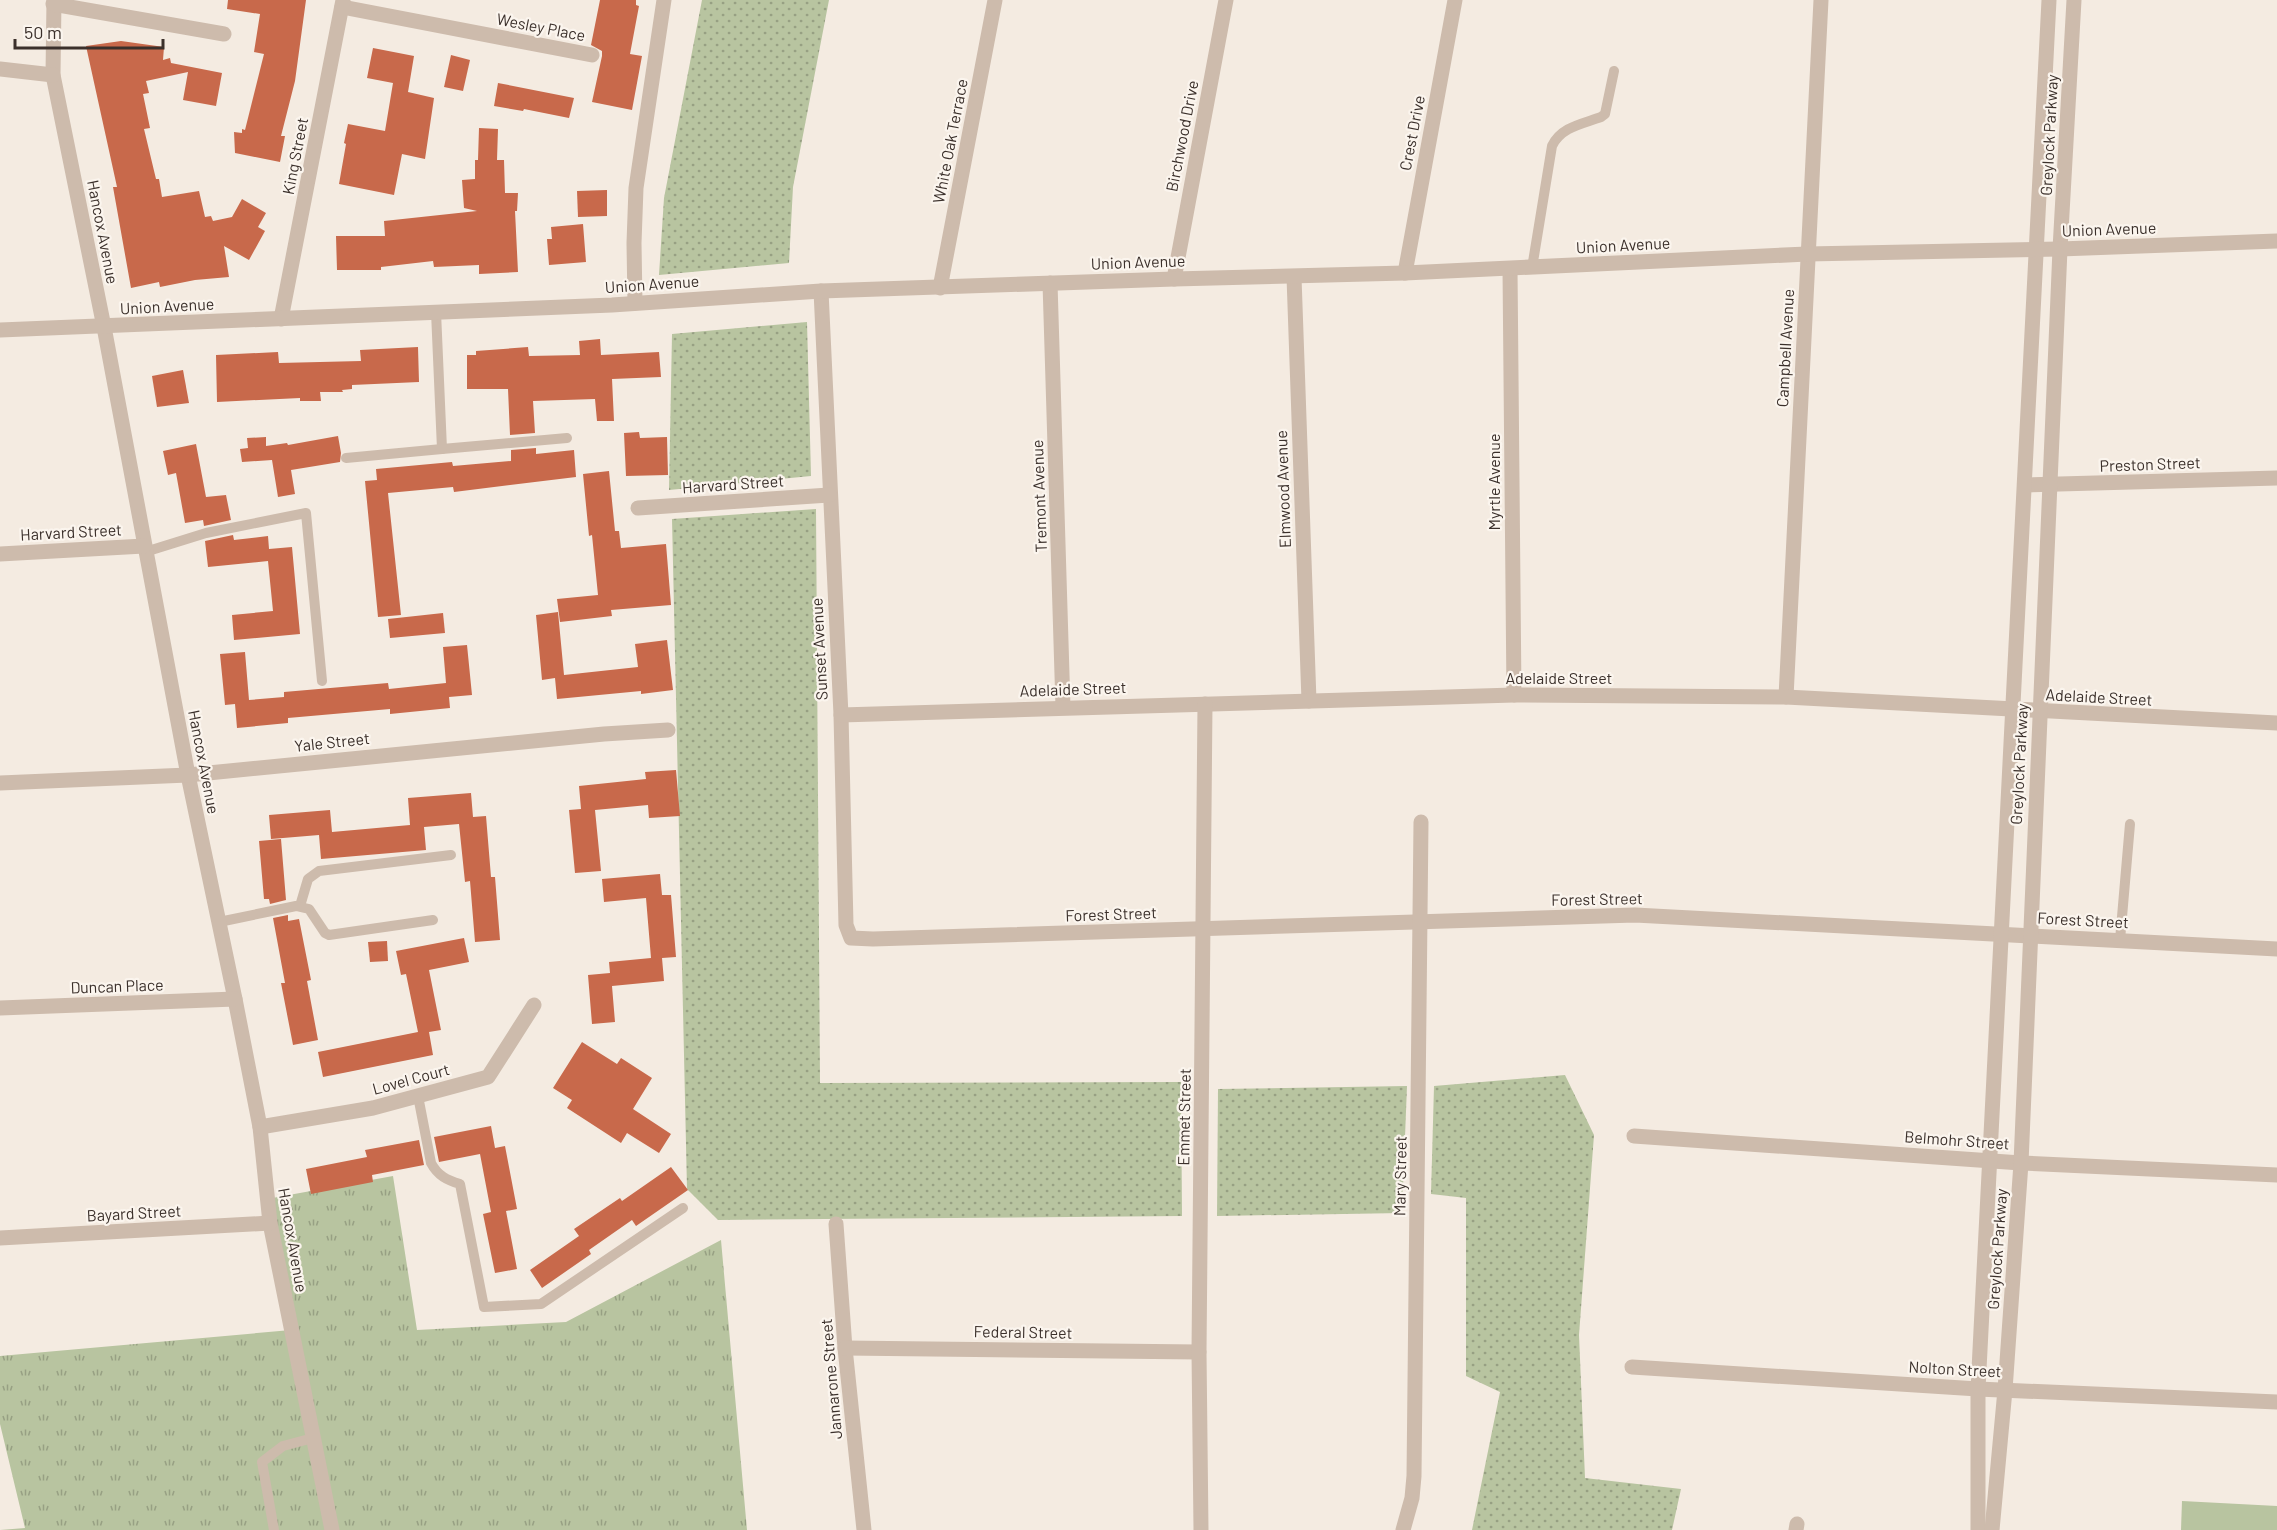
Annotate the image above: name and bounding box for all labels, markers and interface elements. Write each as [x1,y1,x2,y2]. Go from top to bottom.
street label: Wesley Place [495,9,587,44]
scale bar [15,12,164,50]
text: 50 m [24,21,62,43]
street label: Greylock Parkway [2036,73,2061,196]
street label: White Oak Terrace [928,77,971,205]
street label: Birchwood Drive [1161,79,1202,193]
street label: Crest Drive [1395,94,1428,172]
street label: King Street [278,116,311,196]
street label: Hancox Avenue [84,178,123,286]
street label: Union Avenue [2061,217,2157,240]
street label: Union Avenue [1575,233,1671,256]
street label: Union Avenue [1090,250,1186,273]
street label: Union Avenue [604,271,700,296]
street label: Campbell Avenue [1772,288,1797,408]
street label: Union Avenue [119,294,215,317]
street label: Elmwood Avenue [1271,430,1294,548]
street label: Myrtle Avenue [1484,434,1503,530]
street label: Tremont Avenue [1027,439,1050,553]
street label: Preston Street [2099,452,2201,475]
street label: Harvard Street [681,470,784,497]
street label: Harvard Street [20,519,122,544]
street label: Sunset Avenue [806,597,831,701]
street label: Adelaide Street [1506,668,1612,687]
street label: Adelaide Street [1019,677,1127,700]
street label: Adelaide Street [2045,684,2153,709]
street label: Greylock Parkway [2006,702,2031,825]
street label: Hancox Avenue [185,708,224,816]
street label: Yale Street [293,728,371,755]
street label: Forest Street [1551,888,1643,909]
street label: Forest Street [1065,902,1157,925]
street label: Forest Street [2037,908,2129,931]
street label: Duncan Place [70,974,164,997]
street label: Lovel Court [370,1059,452,1098]
street label: Emmet Street [1173,1068,1194,1166]
street label: Belmohr Street [1904,1126,2010,1153]
street label: Mary Street [1389,1136,1410,1216]
street label: Hancox Avenue [275,1186,312,1294]
street label: Greylock Parkway [1983,1187,2010,1310]
street label: Bayard Street [86,1201,182,1224]
street label: Jannarone Street [816,1318,845,1440]
street label: Federal Street [973,1321,1073,1342]
street label: Nolton Street [1908,1357,2002,1380]

